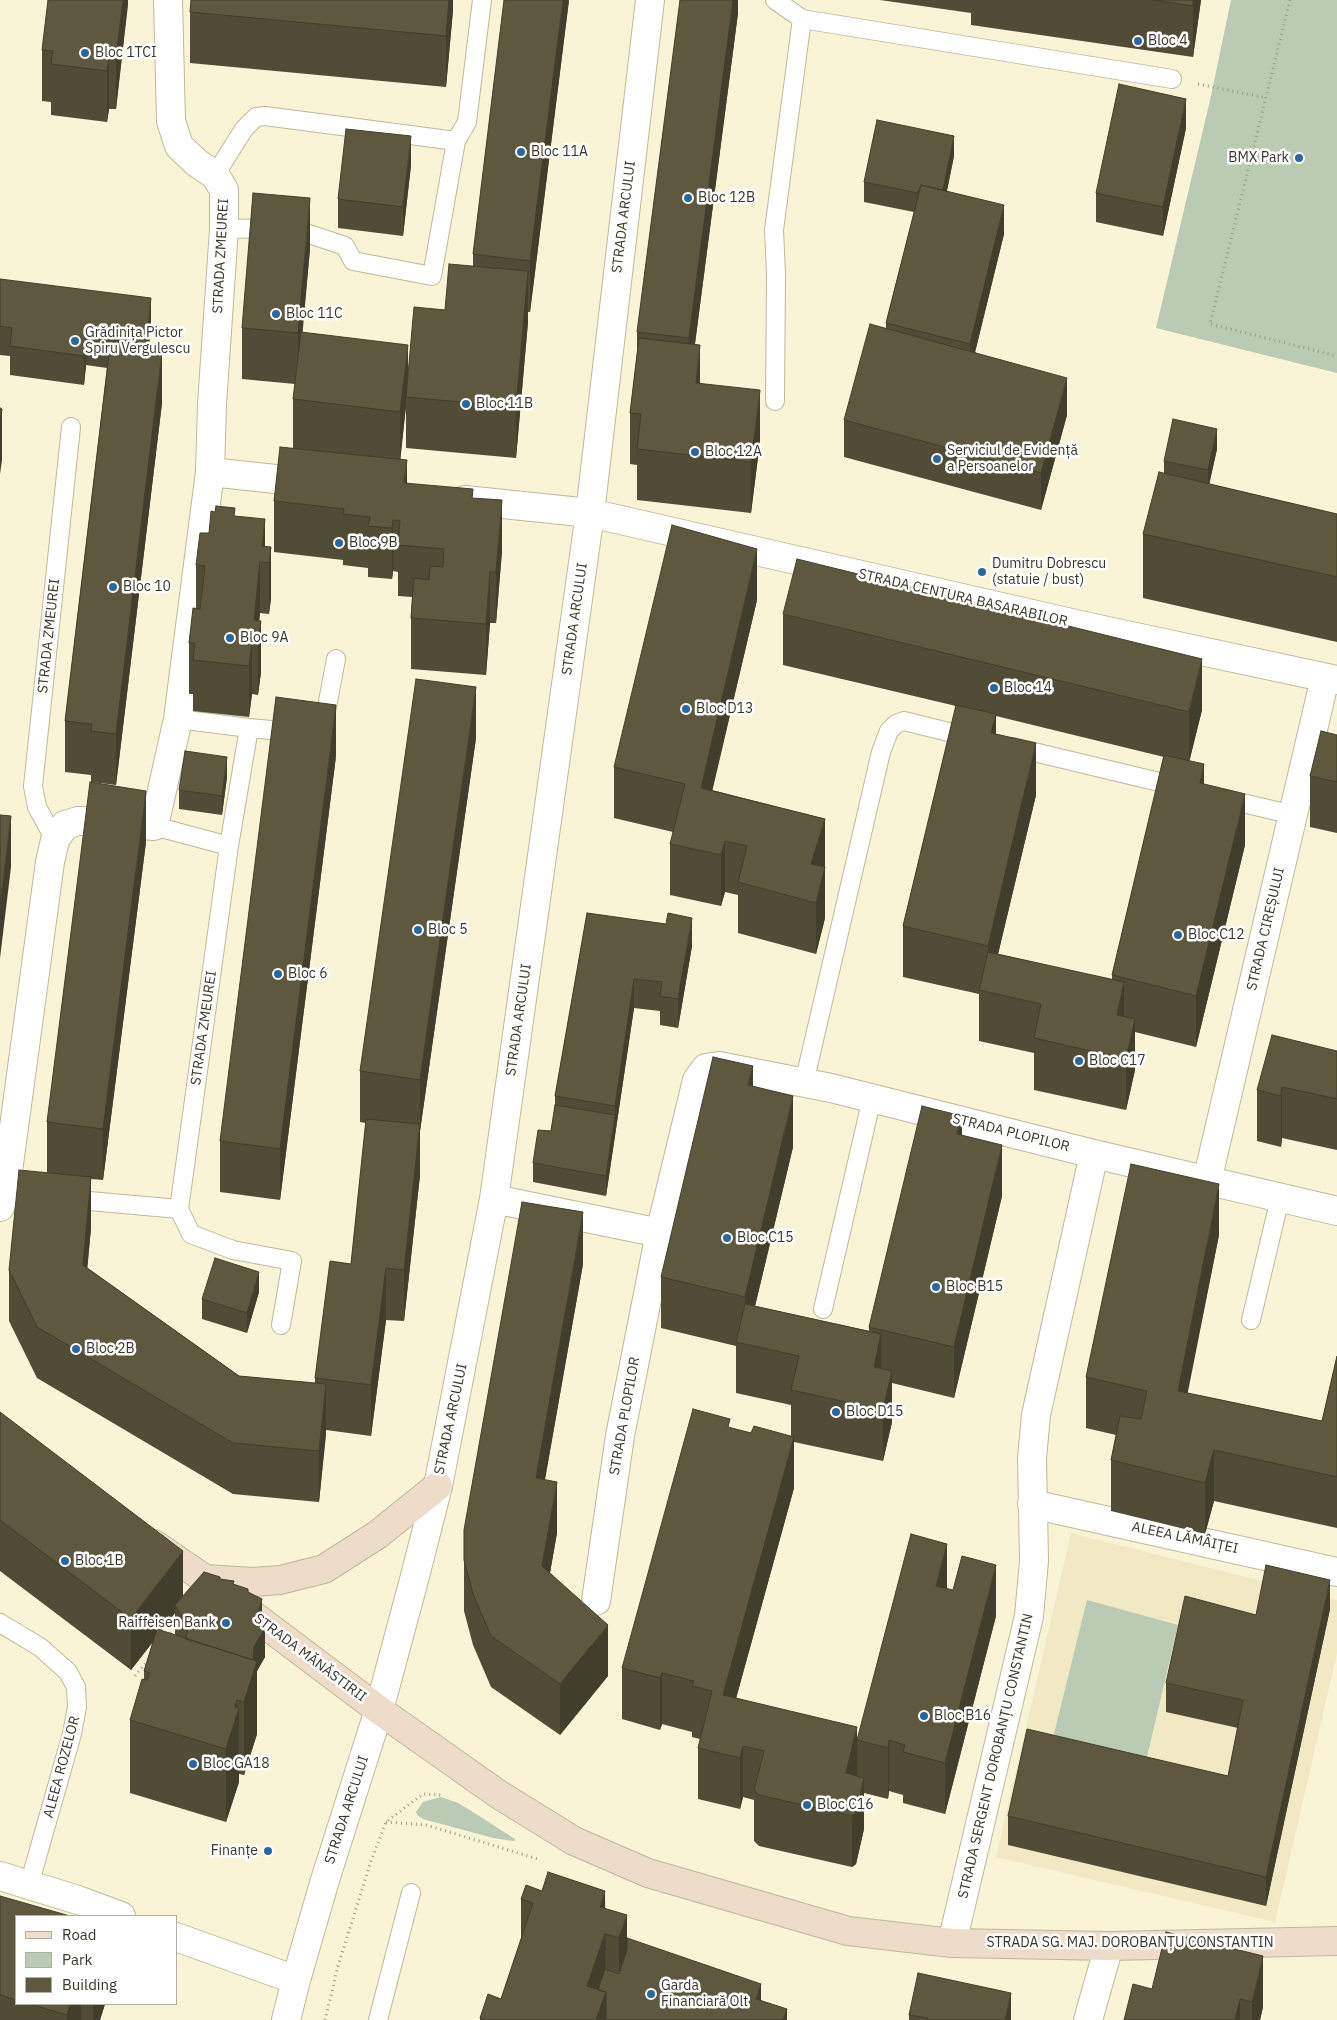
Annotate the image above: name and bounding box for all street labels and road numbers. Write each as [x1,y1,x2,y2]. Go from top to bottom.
street label: STRADA ARCULUI [609,160,639,274]
street label: STRADA ZMEUREI [210,198,232,314]
street label: STRADA ARCULUI [559,562,591,676]
street label: STRADA CENTURA BASARABILOR [857,566,1069,630]
street label: STRADA ZMEUREI [35,578,63,694]
street label: STRADA CIREȘULUI [1244,866,1288,992]
street label: STRADA ARCULUI [503,963,535,1077]
street label: STRADA ZMEUREI [188,970,220,1086]
street label: STRADA PLOPILOR [951,1110,1071,1156]
street label: STRADA PLOPILOR [606,1355,644,1477]
street label: STRADA ARCULUI [431,1362,471,1476]
street label: ALEEA LĂMÂIȚEI [1130,1519,1240,1557]
street label: STRADA MĂNĂSTIRII [251,1610,369,1706]
street label: STRADA SERGENT DOROBANȚU CONSTANTIN [955,1612,1037,1900]
street label: ALEEA ROZELOR [40,1714,84,1820]
street label: STRADA ARCULUI [322,1754,372,1866]
street label: STRADA SG. MAJ. DOROBANȚU CONSTANTIN [986,1935,1274,1951]

